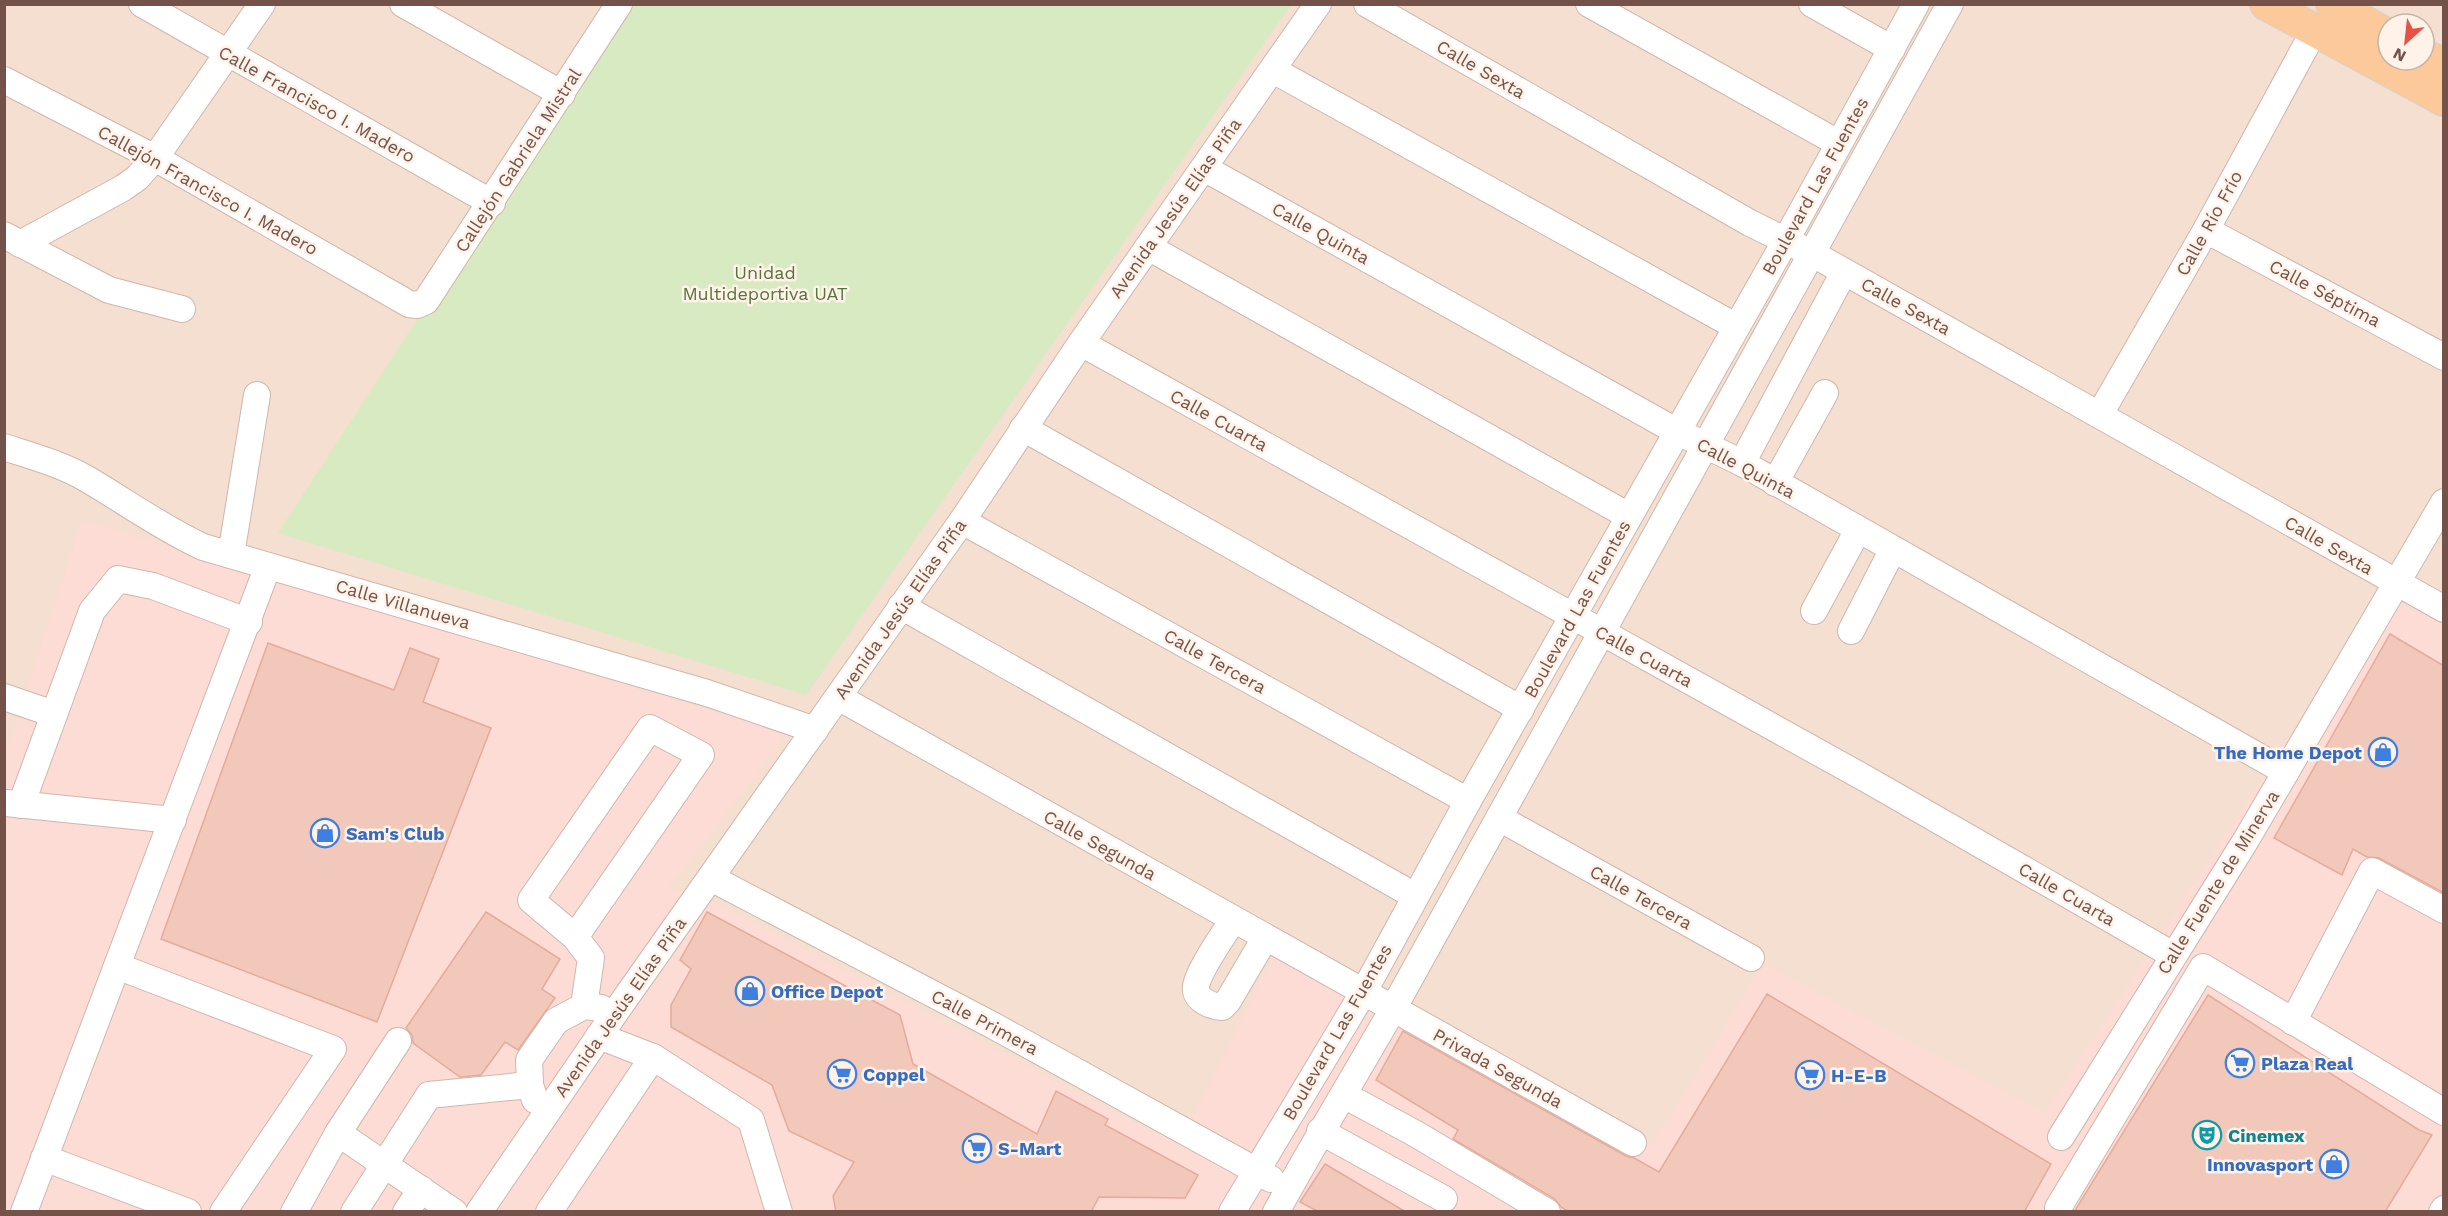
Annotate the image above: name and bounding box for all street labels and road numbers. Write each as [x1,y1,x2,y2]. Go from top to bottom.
street label: Calle Sexta [1433,35,1529,103]
street label: Calle Francisco I. Madero [215,41,419,167]
street label: Callejón Gabriela Mistral [451,64,586,256]
street label: Boulevard Las Fuentes [1757,94,1873,278]
street label: Avenida Jesús Elías Piña [1105,114,1245,302]
street label: Callejón Francisco I. Madero [94,121,322,259]
street label: Calle Río Frío [2171,167,2247,279]
street label: Calle Quinta [1269,198,1373,268]
street label: Calle Séptima [2266,255,2384,331]
street label: Calle Sexta [1858,273,1954,339]
street label: Calle Cuarta [1167,385,1271,455]
street label: Calle Quinta [1693,433,1799,503]
street label: Calle Sexta [2281,511,2377,579]
street label: Avenida Jesús Elías Piña [830,515,970,703]
street label: Boulevard Las Fuentes [1519,517,1635,701]
street label: Calle Villanueva [333,575,473,633]
street label: Calle Cuarta [1592,621,1696,691]
street label: Calle Tercera [1160,624,1270,698]
street label: Calle Fuente de Minerva [2153,786,2283,978]
street label: Calle Segunda [1040,805,1160,885]
street label: Calle Cuarta [2015,858,2119,930]
street label: Calle Tercera [1586,860,1696,934]
street label: Avenida Jesús Elías Piña [550,913,690,1101]
street label: Boulevard Las Fuentes [1278,940,1396,1124]
street label: Calle Primera [928,985,1042,1059]
street label: Privada Segunda [1430,1024,1566,1112]

